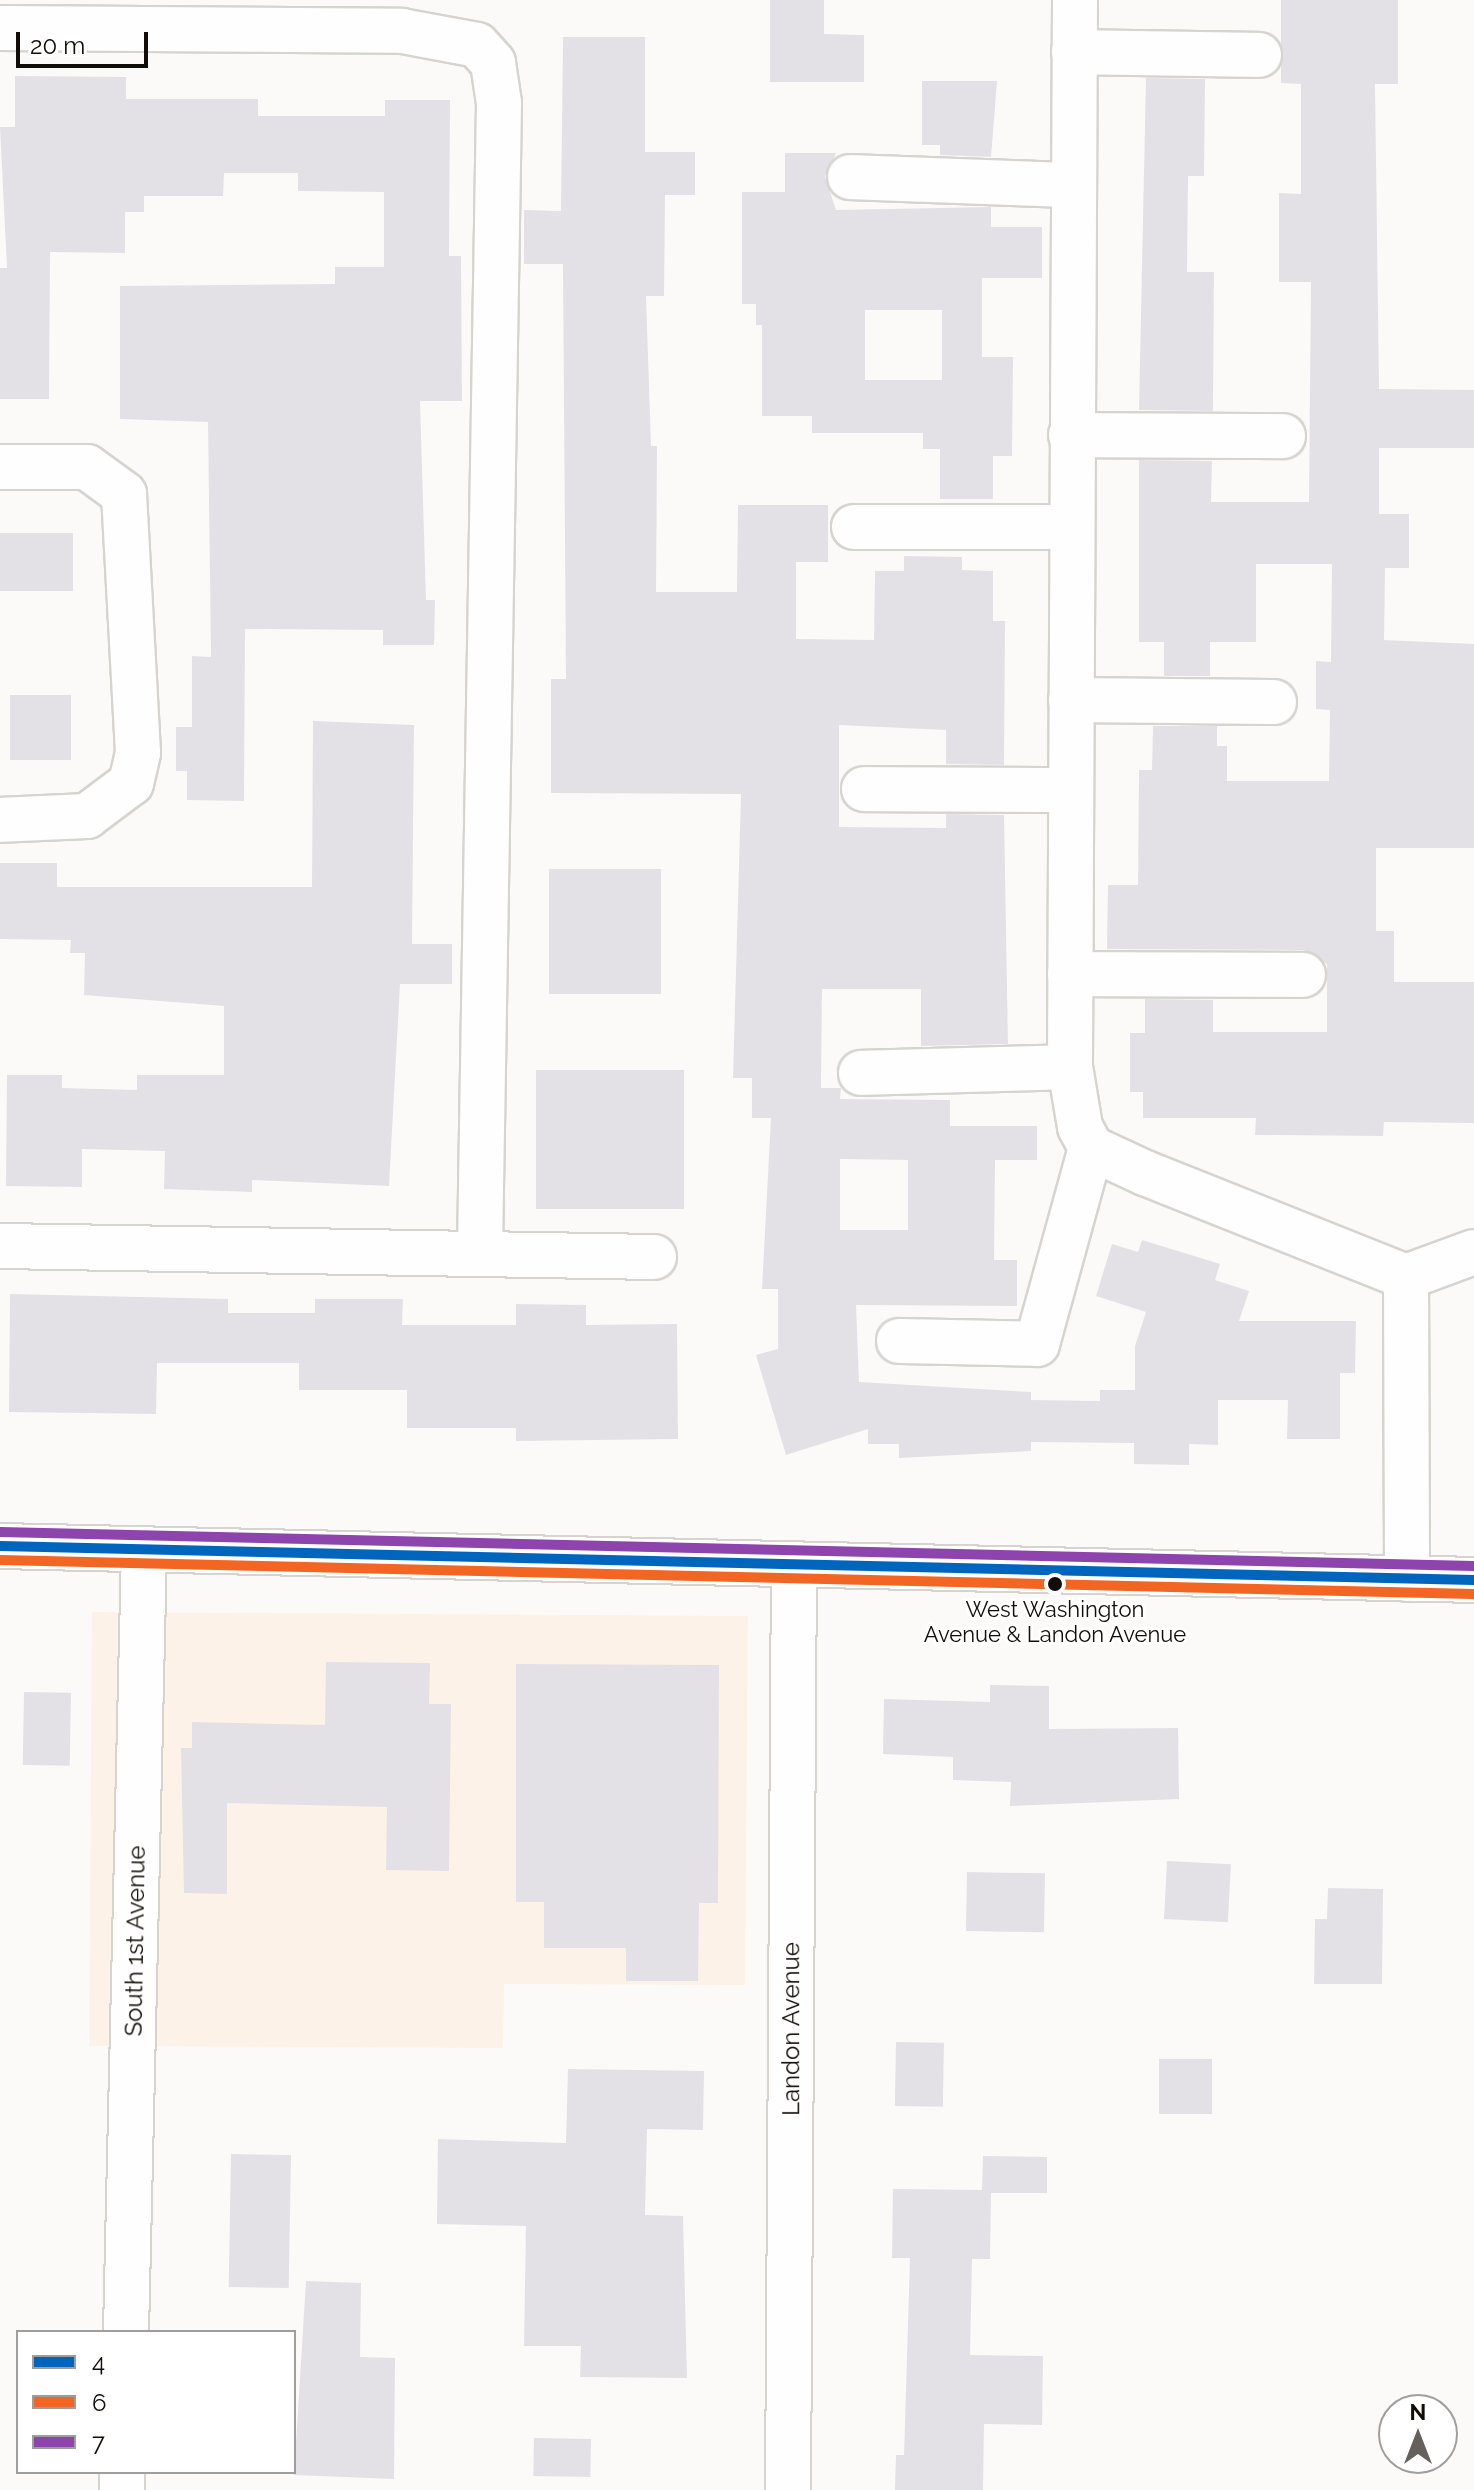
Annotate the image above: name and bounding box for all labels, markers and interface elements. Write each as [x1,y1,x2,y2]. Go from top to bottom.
scale bar [20,16,152,66]
text: 20 m [30,31,85,60]
marker: West Washington Avenue & Landon Avenue [1047,1576,1063,1592]
place label: West Washington Avenue & Landon Avenue [923,1596,1187,1648]
street label: South 1st Avenue [119,1845,151,2037]
street label: Landon Avenue [777,1942,805,2116]
legend [16,2330,296,2474]
text: 4 [92,2348,105,2377]
text: 6 [92,2388,106,2417]
north arrow [1378,2394,1458,2474]
text: N [1410,2399,1426,2425]
text: 7 [92,2428,105,2457]

